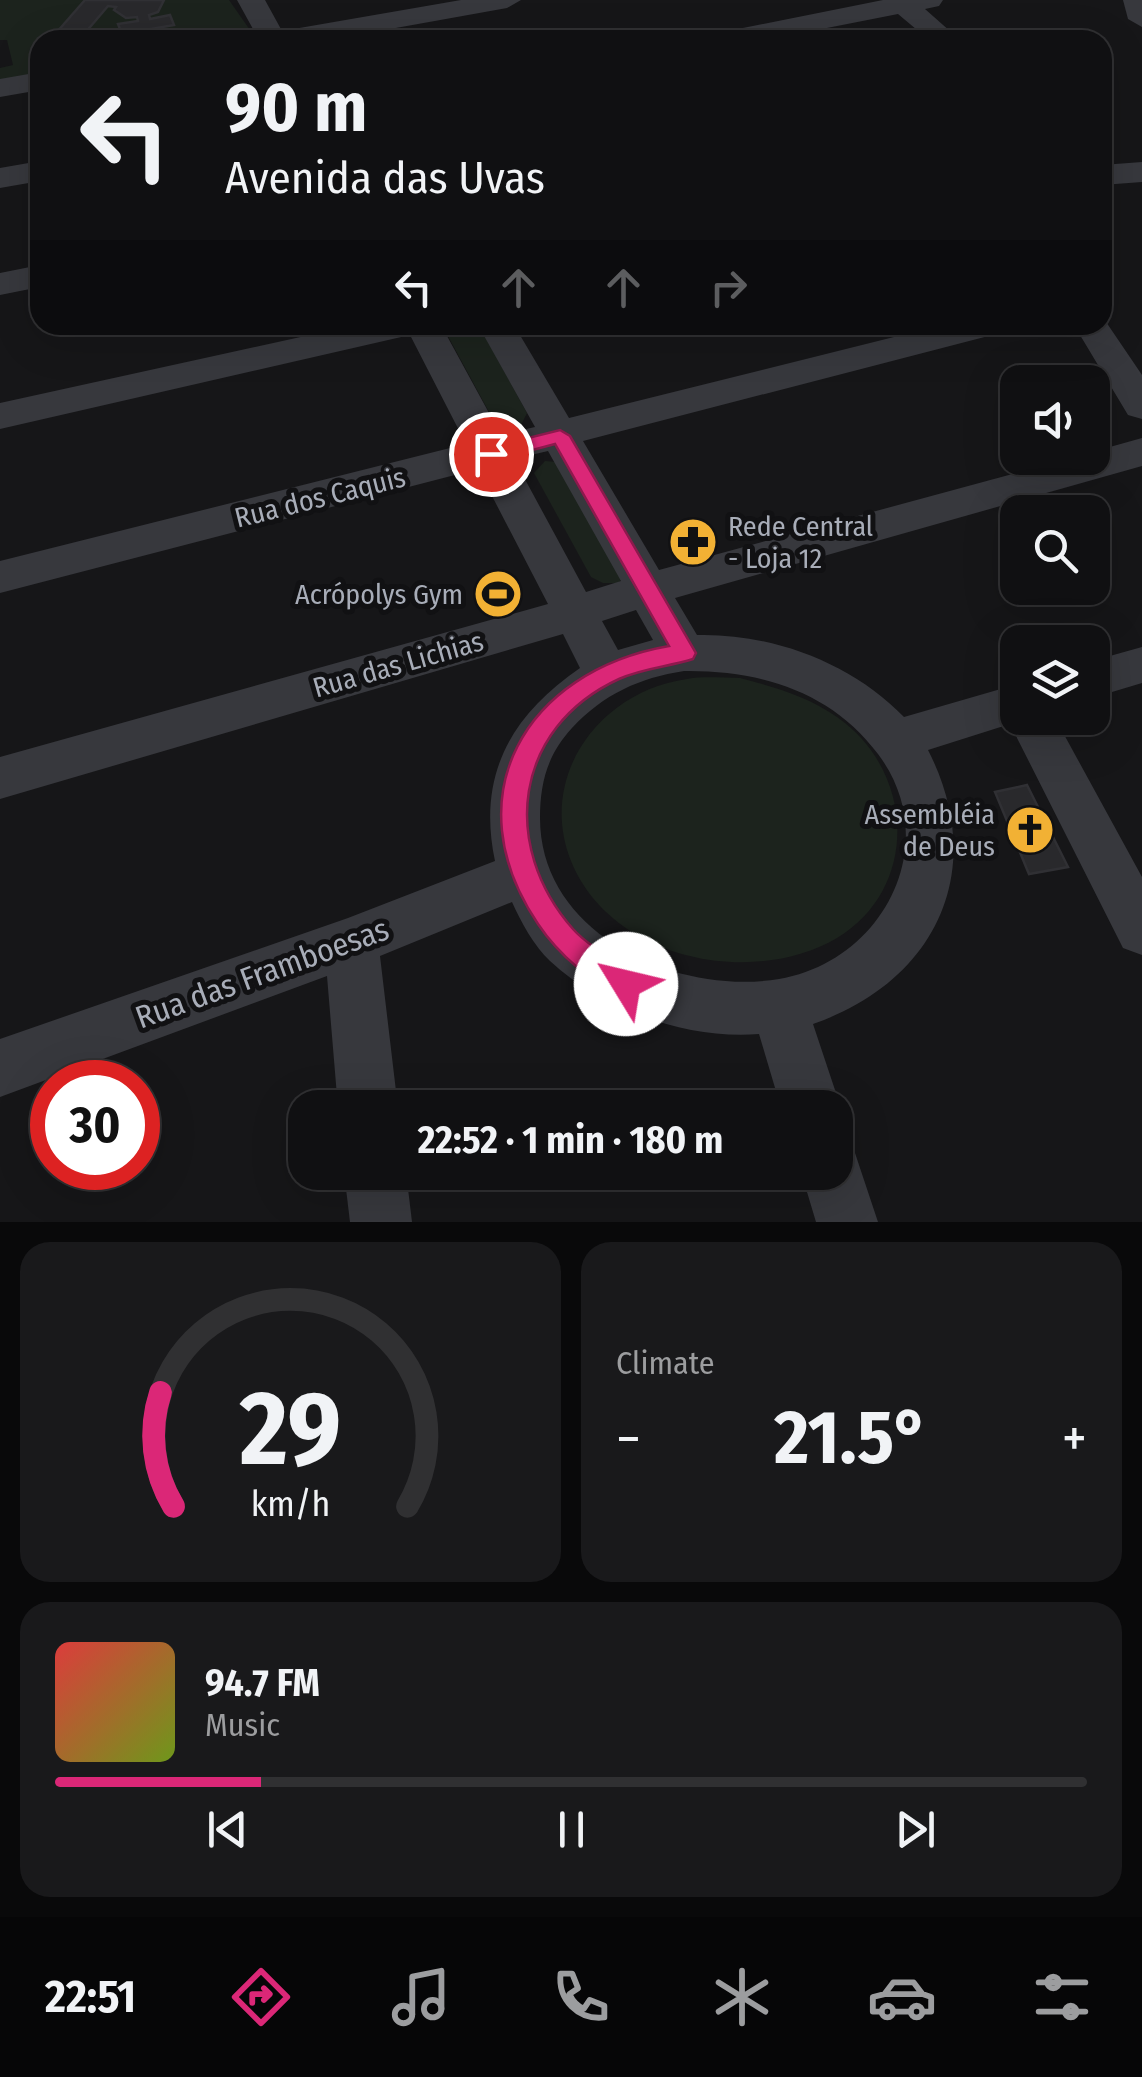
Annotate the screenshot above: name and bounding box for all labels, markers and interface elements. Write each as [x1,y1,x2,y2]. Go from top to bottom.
text: 90 m [225,66,367,150]
icon: left [60,70,190,200]
text: Avenida das Uvas [225,151,545,205]
icon: left [386,260,441,315]
icon: ahead [491,260,546,315]
icon: ahead [596,260,651,315]
icon: right [701,260,756,315]
map controls [1000,365,1110,735]
button: sound [1000,365,1110,475]
pin [449,412,534,497]
icon: arrive [464,427,519,482]
street label: Rua dos Caquis [231,460,409,535]
button: search [1000,495,1110,605]
place label: Rede Central - Loja 12 [728,510,873,575]
pharmacy icon: Rede Central - Loja 12 [667,516,719,568]
sports icon: Acrópolys Gym [472,568,524,620]
place label: Acrópolys Gym [295,578,463,611]
street label: Rua das Lichias [309,624,487,705]
button: layers [1000,625,1110,735]
place label: Assembléia de Deus [865,798,995,863]
church icon: Assembléia de Deus [1004,804,1056,856]
street label: Rua das Framboesas [130,910,394,1036]
position arrow [574,932,678,1036]
speed limit sign: 30 [30,1060,160,1190]
text: 22:52 · 1 min · 180 m [418,1117,723,1163]
text: Climate [616,1344,715,1382]
text: 29 [239,1367,341,1492]
text: 21.5° [774,1393,929,1483]
text: − [616,1406,641,1472]
text: + [1062,1406,1087,1472]
text: km/h [251,1483,330,1525]
text: 94.7 FM [205,1660,320,1706]
text: Music [205,1706,280,1744]
icon: previous [200,1802,255,1857]
icon: pause [544,1802,599,1857]
icon: next [888,1802,943,1857]
icon: directions [226,1962,296,2032]
icon: music [386,1962,456,2032]
icon: phone [546,1962,616,2032]
icon: climate [707,1962,777,2032]
icon: car [867,1962,937,2032]
icon: filters [1027,1962,1097,2032]
text: 22:51 [45,1970,136,2024]

